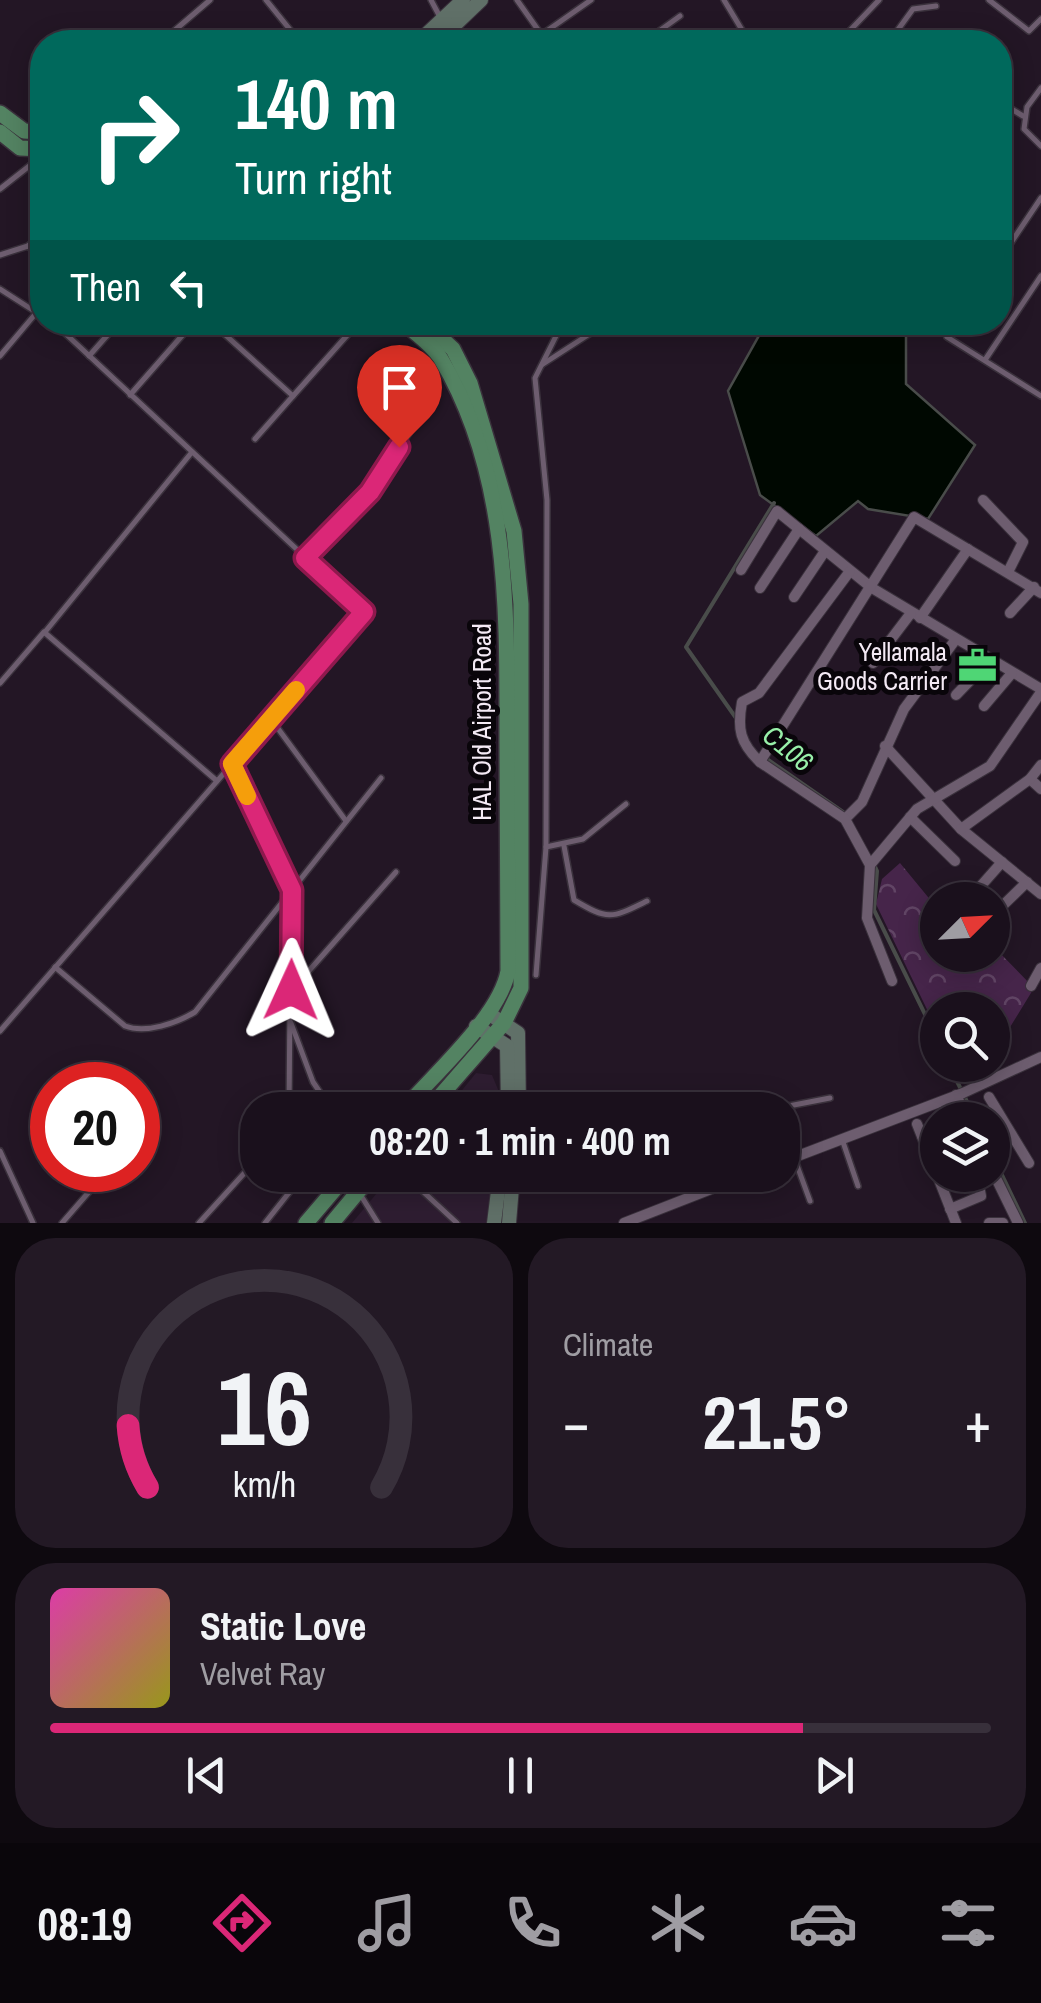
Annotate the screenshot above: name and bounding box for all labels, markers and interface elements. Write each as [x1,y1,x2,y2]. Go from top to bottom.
text: 140 m [235,57,398,151]
icon: right [70,70,200,200]
text: Turn right [235,147,392,208]
icon: left [161,260,216,315]
text: Then [70,262,141,313]
pin [357,345,442,448]
icon: arrive [372,360,427,415]
street label: HAL Old Airport Road [465,623,499,821]
place label: Yellamala Goods Carrier [817,635,948,698]
office icon: Yellamala Goods Carrier [956,645,998,687]
water label: C106 [755,716,821,780]
north arrow [920,882,1010,972]
map controls [920,882,1010,1192]
position arrow [239,938,343,1042]
button: search [920,992,1010,1082]
speed limit sign: 20 [30,1062,160,1192]
button: layers [920,1102,1010,1192]
text: 08:20 · 1 min · 400 m [369,1116,671,1167]
text: Climate [563,1323,653,1366]
text: 16 [217,1337,311,1477]
text: 21.5° [702,1371,852,1472]
text: − [563,1385,589,1459]
text: + [965,1385,991,1459]
text: km/h [232,1460,296,1508]
text: Static Love [200,1601,366,1652]
text: Velvet Ray [200,1652,325,1695]
icon: previous [179,1748,234,1803]
icon: pause [493,1748,548,1803]
icon: next [807,1748,862,1803]
icon: directions [207,1888,277,1958]
icon: music [352,1888,422,1958]
icon: phone [498,1888,568,1958]
icon: climate [643,1888,713,1958]
icon: car [788,1888,858,1958]
icon: filters [933,1888,1003,1958]
text: 08:19 [38,1893,132,1954]

